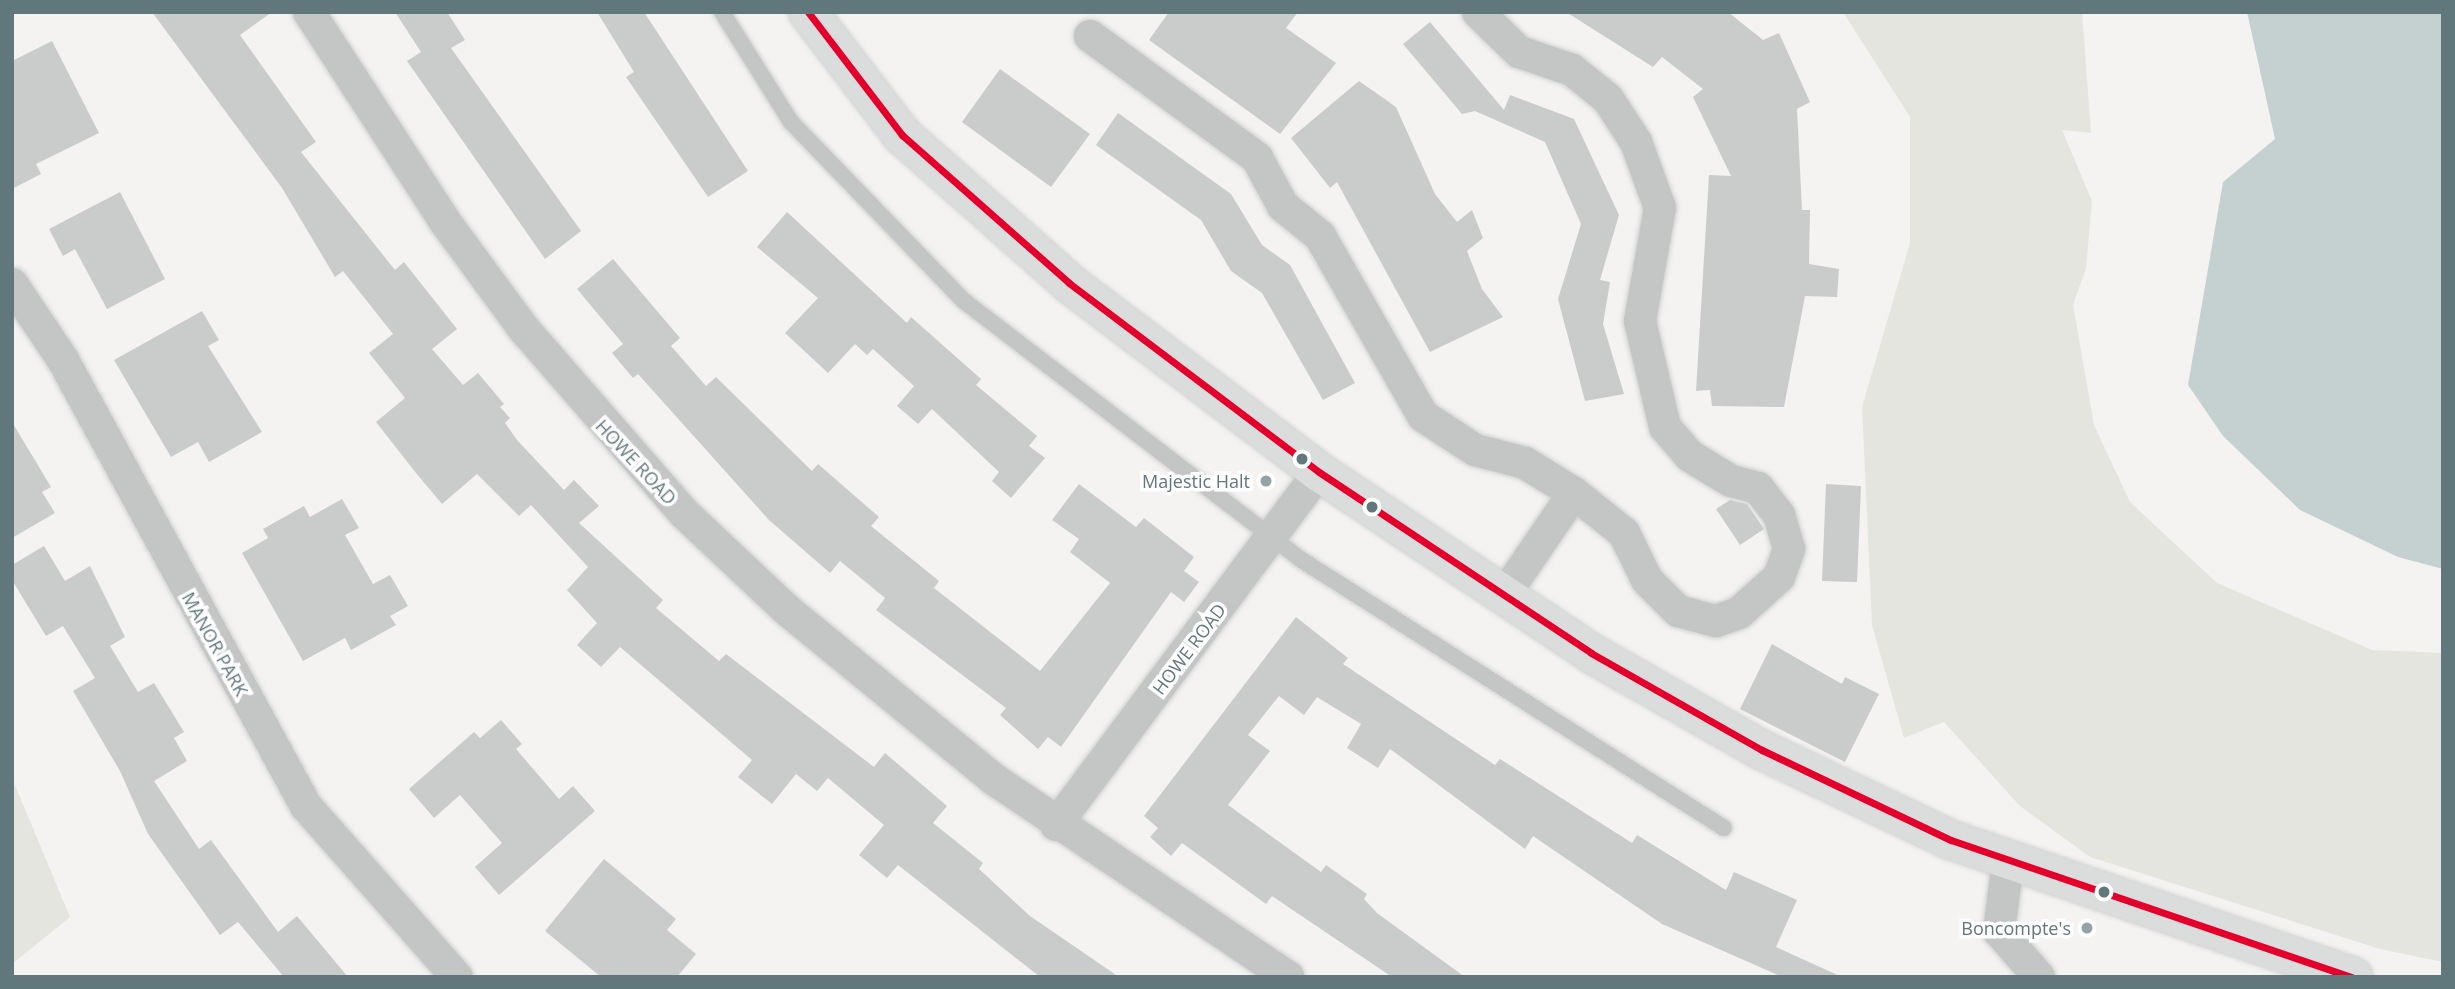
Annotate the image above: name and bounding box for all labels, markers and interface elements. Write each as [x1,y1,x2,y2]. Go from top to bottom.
street label: HOWE ROAD [591,415,681,509]
unlabelled marker [1295,452,1309,466]
place label: Majestic Halt [1142,470,1250,492]
marker: Majestic Halt [1256,471,1276,491]
unlabelled marker [1365,500,1379,514]
street label: MANOR PARK [178,588,252,700]
street label: HOWE ROAD [1148,599,1230,699]
unlabelled marker [2097,885,2111,899]
place label: Boncompte's [1961,917,2071,939]
marker: Boncompte's [2077,918,2097,938]

